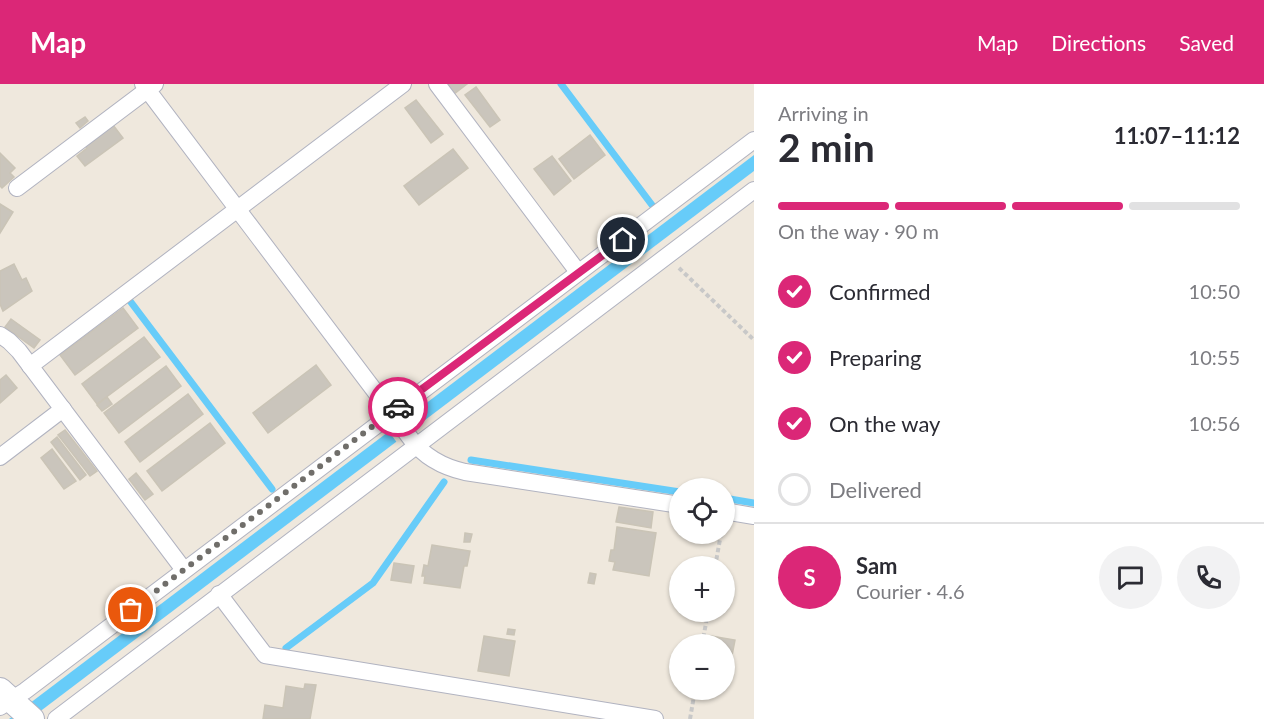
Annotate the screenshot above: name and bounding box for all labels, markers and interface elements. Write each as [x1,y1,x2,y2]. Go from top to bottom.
text: Map [30,25,86,59]
text: Map [977,30,1018,55]
text: Directions [1051,30,1146,55]
text: Saved [1179,30,1234,55]
text: Arriving in [778,101,869,125]
text: 11:07–11:12 [1114,122,1240,149]
text: 2 min [778,124,875,170]
pin [597,214,648,265]
text: On the way · 90 m [778,219,939,243]
icon: home [606,223,639,256]
icon: check [778,275,811,308]
text: Confirmed [829,278,931,305]
text: 10:50 [1189,279,1240,303]
icon: check [778,341,811,374]
text: Preparing [829,344,921,371]
text: 10:55 [1189,345,1240,369]
courier [368,377,428,437]
icon: car [382,391,415,424]
icon: check [778,407,811,440]
text: On the way [829,410,940,437]
text: 10:56 [1189,411,1240,435]
text: Delivered [829,476,922,503]
map controls [669,478,735,700]
button: locate [669,478,735,544]
button: chat [1099,546,1162,609]
button: phone [1177,546,1240,609]
text: Sam [856,552,898,579]
button: + [669,556,735,622]
text: S [803,564,816,591]
text: Courier · 4.6 [856,579,965,603]
pin [105,584,156,635]
icon: bag [114,593,147,626]
button: − [669,634,735,700]

